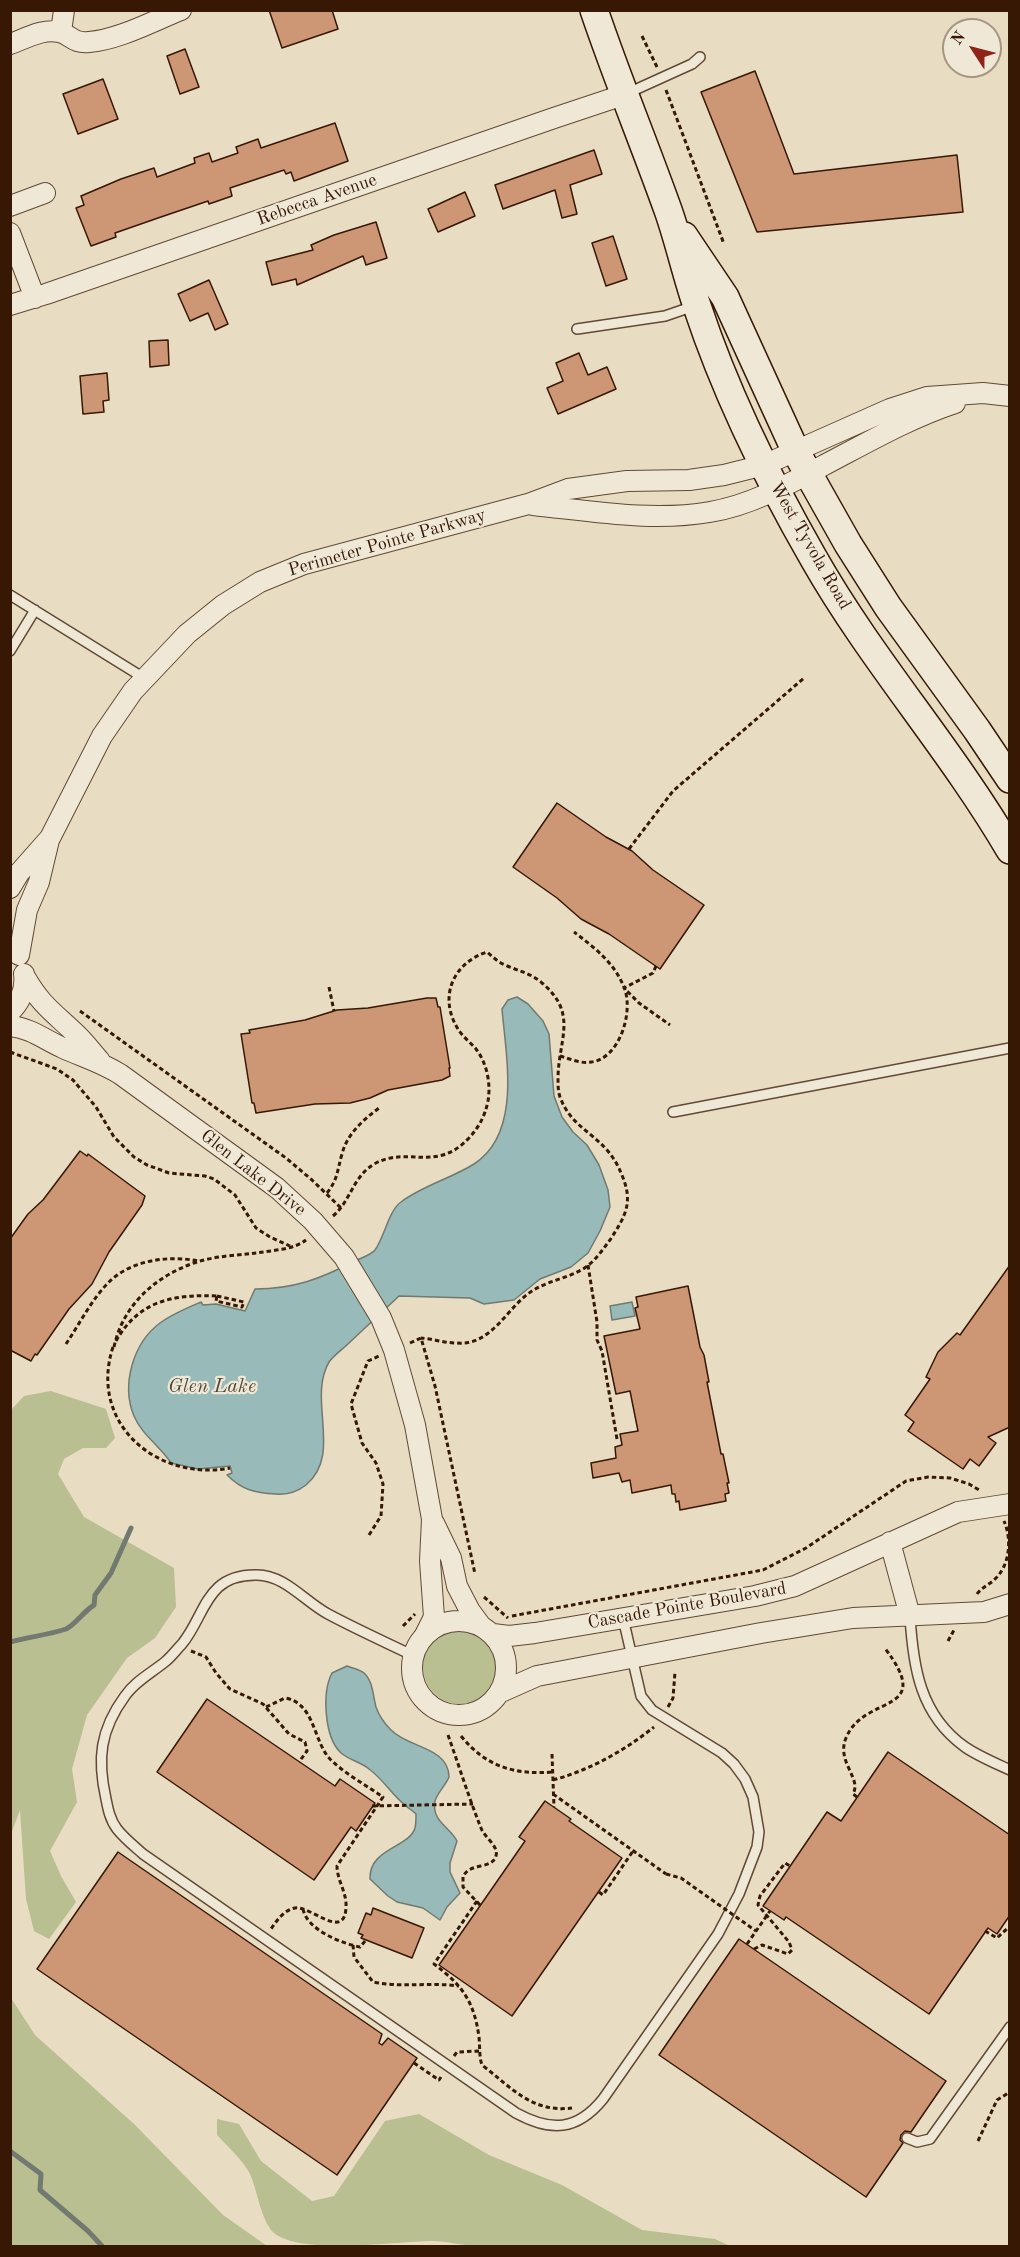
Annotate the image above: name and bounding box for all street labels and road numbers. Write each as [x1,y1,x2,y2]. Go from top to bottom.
street label: Rebecca Avenue [254,169,380,231]
street label: West Tyvola Road [765,478,855,614]
street label: Perimeter Pointe Parkway [286,504,488,582]
street label: Glen Lake Drive [196,1125,310,1221]
street label: Cascade Pointe Boulevard [586,1578,788,1634]

